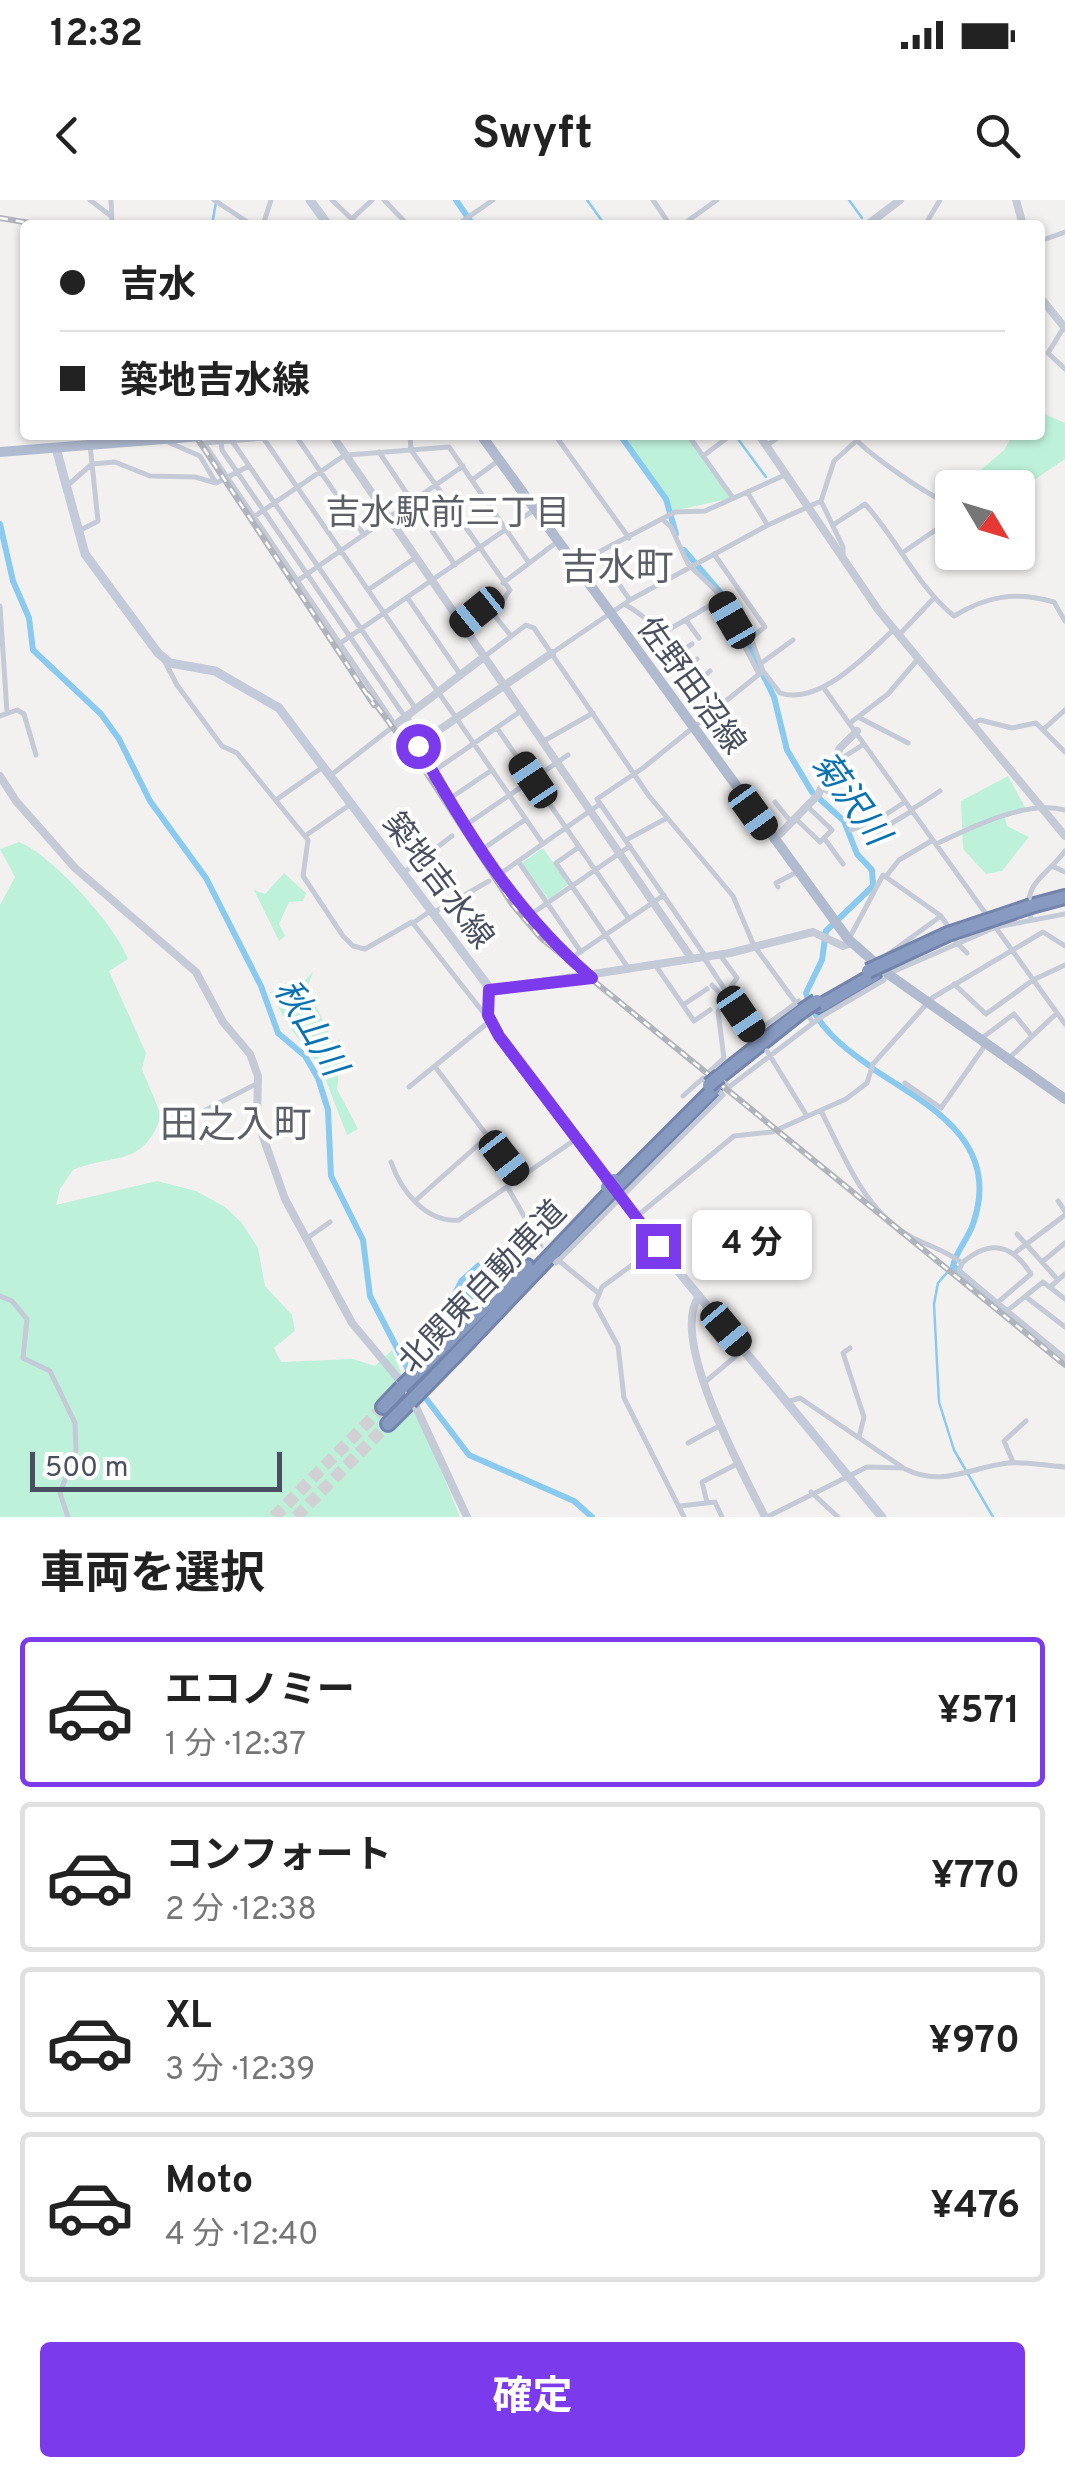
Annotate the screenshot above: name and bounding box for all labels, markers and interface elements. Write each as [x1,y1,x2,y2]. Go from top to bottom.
text: 12:32 [50,11,143,60]
text: Swyft [472,107,593,164]
icon: back [40,108,95,163]
icon: search [970,108,1025,163]
text: 吉水 [120,263,196,312]
text: 築地吉水線 [120,359,310,408]
north arrow [935,470,1035,570]
map controls [935,470,1035,570]
district label: 吉水駅前三丁目 [325,493,571,537]
district label: 吉水町 [560,546,674,595]
car [444,581,510,643]
car [704,587,760,653]
street label: 佐野田沼線 [626,610,753,763]
route start [396,724,441,769]
water label: 菊沢川 [800,744,900,858]
car [504,747,562,813]
car [723,779,783,845]
street label: 築地吉水線 [372,806,501,958]
water label: 秋山川 [263,972,356,1088]
car [712,981,770,1047]
district label: 田之入町 [160,1103,312,1152]
car [474,1125,534,1191]
street label: 北関東自動車道 [392,1194,576,1383]
callout: 4 分 [693,1211,813,1281]
route end [636,1224,681,1269]
text: 4 分 [722,1225,782,1265]
car [695,1296,757,1362]
scale bar [30,1447,282,1492]
text: 500 m [45,1451,128,1487]
text: 車両を選択 [40,1548,265,1605]
icon: car [45,1667,135,1757]
text: エコノミー [165,1668,355,1717]
text: ¥571 [937,1688,1020,1737]
text: 1 分 · 12:37 [165,1726,306,1766]
icon: car [45,1832,135,1922]
text: コンフォート [165,1833,392,1882]
text: ¥770 [931,1853,1020,1902]
text: 2 分 · 12:38 [165,1891,317,1931]
text: XL [165,1993,212,2042]
icon: car [45,1997,135,2087]
text: ¥970 [929,2018,1020,2067]
text: 3 分 · 12:39 [165,2051,315,2091]
text: Moto [165,2158,253,2207]
icon: car [45,2162,135,2252]
text: ¥476 [931,2183,1020,2232]
text: 4 分 · 12:40 [165,2216,319,2256]
button: 確定 [40,2342,1025,2457]

